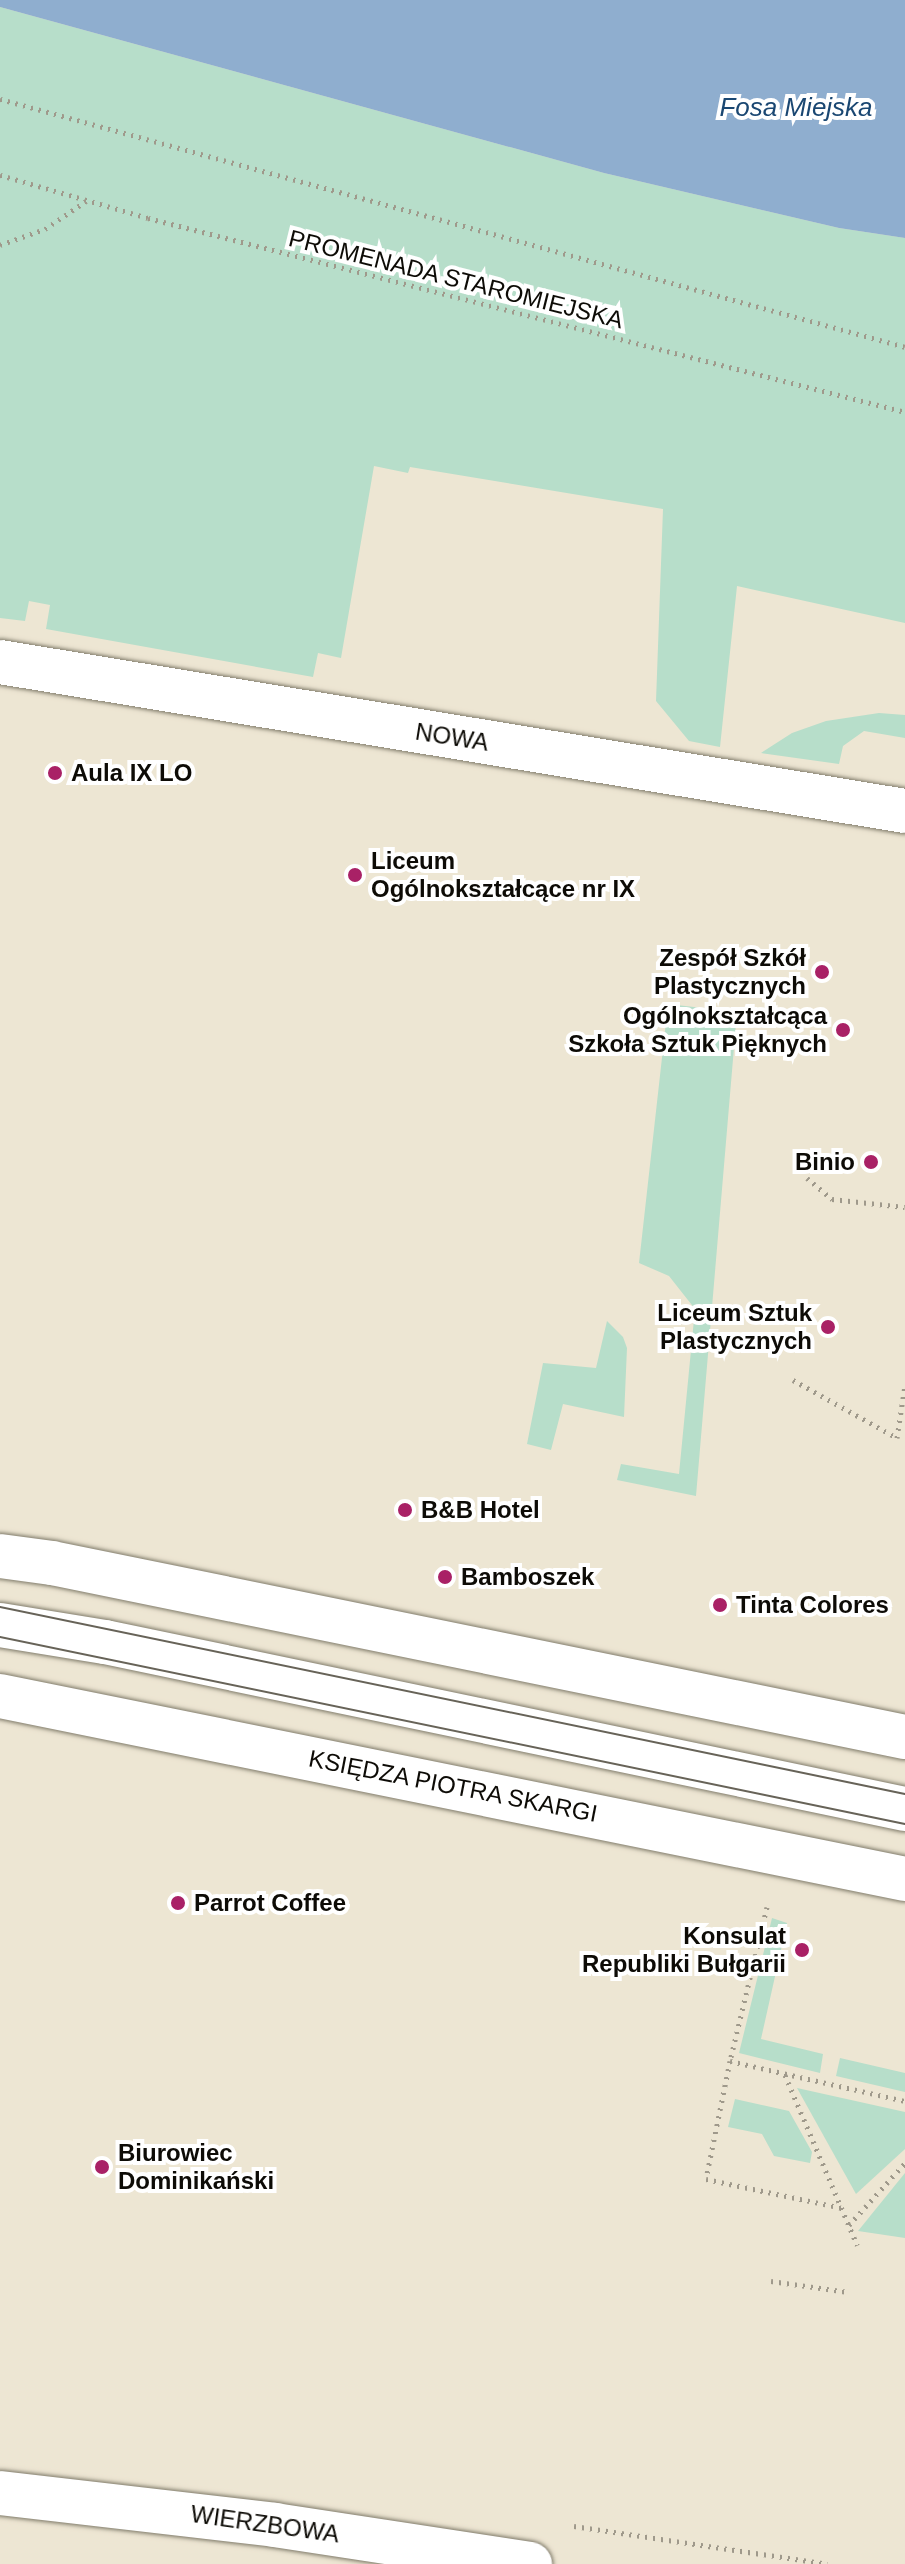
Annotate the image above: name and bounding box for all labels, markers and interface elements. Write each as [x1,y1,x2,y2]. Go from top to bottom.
water label: Fosa Miejska [719,92,873,124]
street label: PROMENADA STAROMIEJSKA [285,223,627,335]
street label: NOWA [413,717,491,757]
place label: Aula IX LO [71,759,192,787]
marker: Aula IX LO [46,764,64,782]
place label: Liceum Ogólnokształcące nr IX [371,847,635,903]
marker: Liceum Ogólnokształcące nr IX [346,866,364,884]
place label: Zespół Szkół Plastycznych [654,944,806,1000]
marker: Zespół Szkół Plastycznych [813,963,831,981]
place label: Ogólnokształcąca Szkoła Sztuk Pięknych [568,1002,827,1058]
marker: Ogólnokształcąca Szkoła Sztuk Pięknych [834,1021,852,1039]
place label: Binio [795,1148,855,1176]
marker: Binio [862,1153,880,1171]
place label: Liceum Sztuk Plastycznych [657,1299,812,1355]
marker: Liceum Sztuk Plastycznych [819,1318,837,1336]
place label: B&B Hotel [421,1496,540,1524]
marker: B&B Hotel [396,1501,414,1519]
place label: Bamboszek [461,1563,594,1591]
marker: Bamboszek [436,1568,454,1586]
place label: Tinta Colores [736,1591,889,1619]
marker: Tinta Colores [711,1596,729,1614]
street label: KSIĘDZA PIOTRA SKARGI [305,1744,601,1828]
place label: Parrot Coffee [194,1889,346,1917]
marker: Parrot Coffee [169,1894,187,1912]
place label: Konsulat Republiki Bułgarii [582,1922,786,1978]
marker: Konsulat Republiki Bułgarii [793,1941,811,1959]
place label: Biurowiec Dominikański [118,2139,274,2195]
marker: Biurowiec Dominikański [93,2158,111,2176]
street label: WIERZBOWA [189,2499,341,2549]

